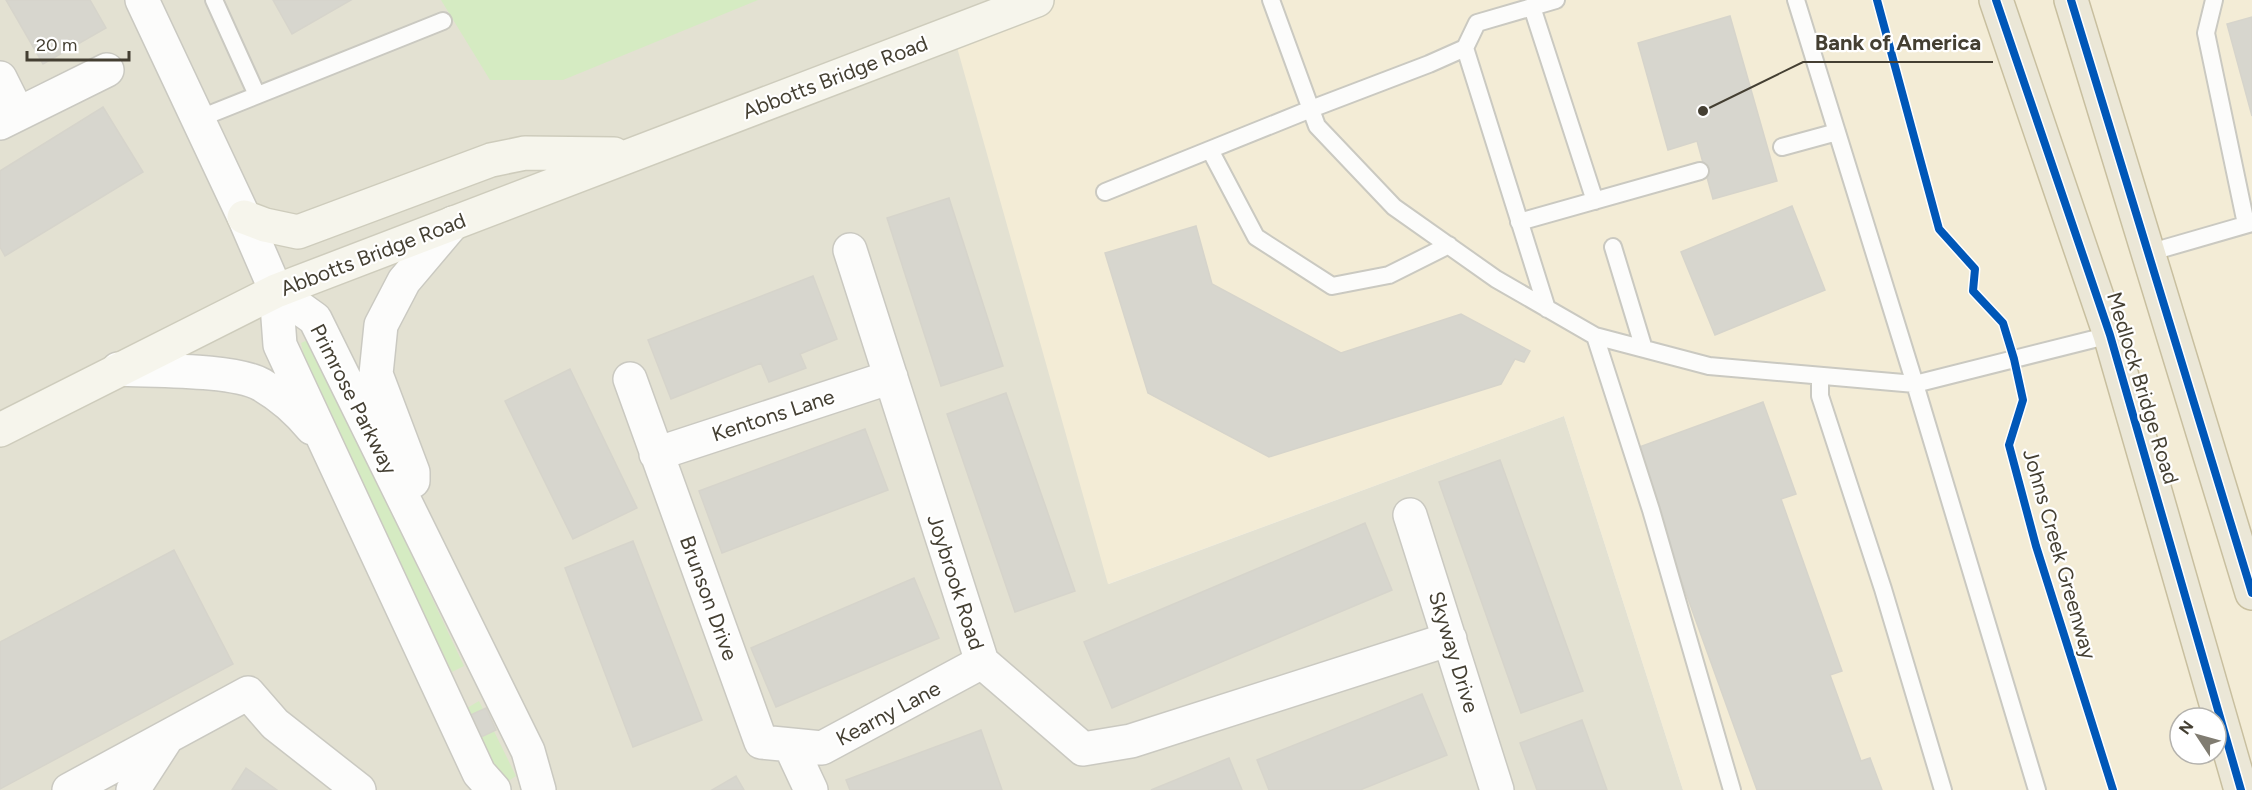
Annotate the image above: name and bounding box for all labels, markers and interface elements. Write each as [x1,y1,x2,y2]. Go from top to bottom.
callout: Bank of America [1803,22,1993,62]
scale bar [27,24,129,62]
text: Bank of America [1815,29,1981,56]
street label: Abbotts Bridge Road [739,30,931,124]
text: 20 m [36,34,77,56]
street label: Abbotts Bridge Road [277,207,469,301]
street label: Medlock Bridge Road [2102,289,2184,487]
street label: Primrose Parkway [305,320,403,478]
street label: Kentons Lane [709,383,837,447]
street label: Johns Creek Greenway [2018,446,2102,662]
street label: Joybrook Road [922,511,990,653]
street label: Brunson Drive [675,532,743,664]
street label: Skyway Drive [1424,588,1484,716]
street label: Kearny Lane [832,675,944,751]
north arrow [2168,706,2228,766]
text: N [2175,717,2198,738]

